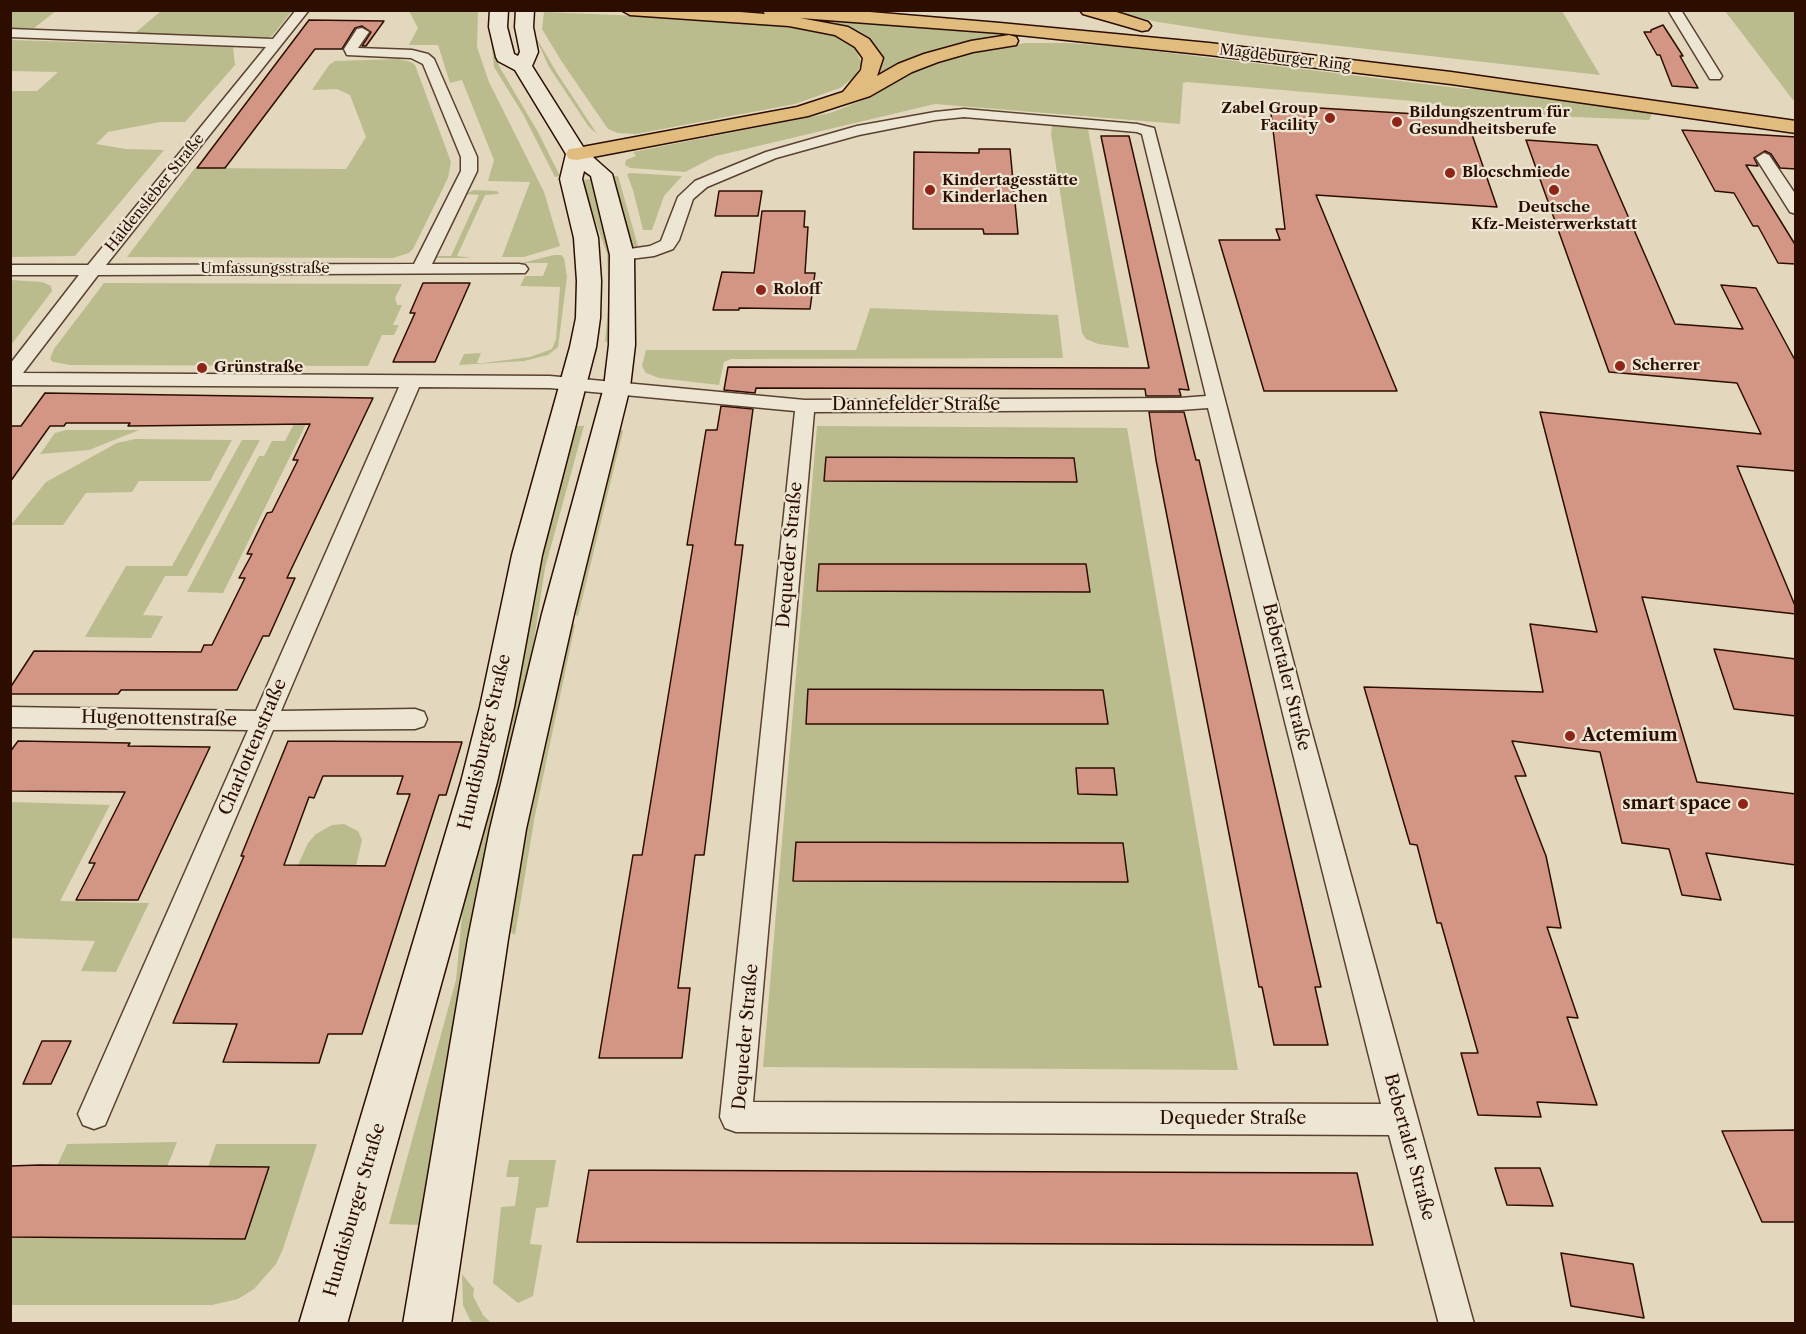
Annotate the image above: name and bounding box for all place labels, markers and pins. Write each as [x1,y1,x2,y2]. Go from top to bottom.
place label: Zabel Group Facility [1221,100,1318,135]
place label: Bildungszentrum für Gesundheitsberufe [1409,104,1570,139]
marker: Zabel Group Facility [1323,111,1337,125]
marker: Bildungszentrum für Gesundheitsberufe [1390,115,1404,129]
place label: Blocschmiede [1462,164,1570,182]
marker: Blocschmiede [1443,166,1457,180]
place label: Kindertagesstätte Kinderlachen [942,172,1078,207]
marker: Kindertagesstätte Kinderlachen [923,183,937,197]
marker: Deutsche Kfz-Meisterwerkstatt [1547,183,1561,197]
place label: Deutsche Kfz-Meisterwerkstatt [1471,199,1637,234]
place label: Roloff [773,281,821,299]
marker: Roloff [754,283,768,297]
place label: Scherrer [1632,357,1700,375]
place label: Grünstraße [214,359,303,377]
marker: Scherrer [1613,359,1627,373]
marker: Grünstraße [195,361,209,375]
place label: Actemium [1582,725,1678,747]
marker: Actemium [1563,729,1577,743]
place label: smart space [1622,793,1731,815]
marker: smart space [1736,797,1750,811]

